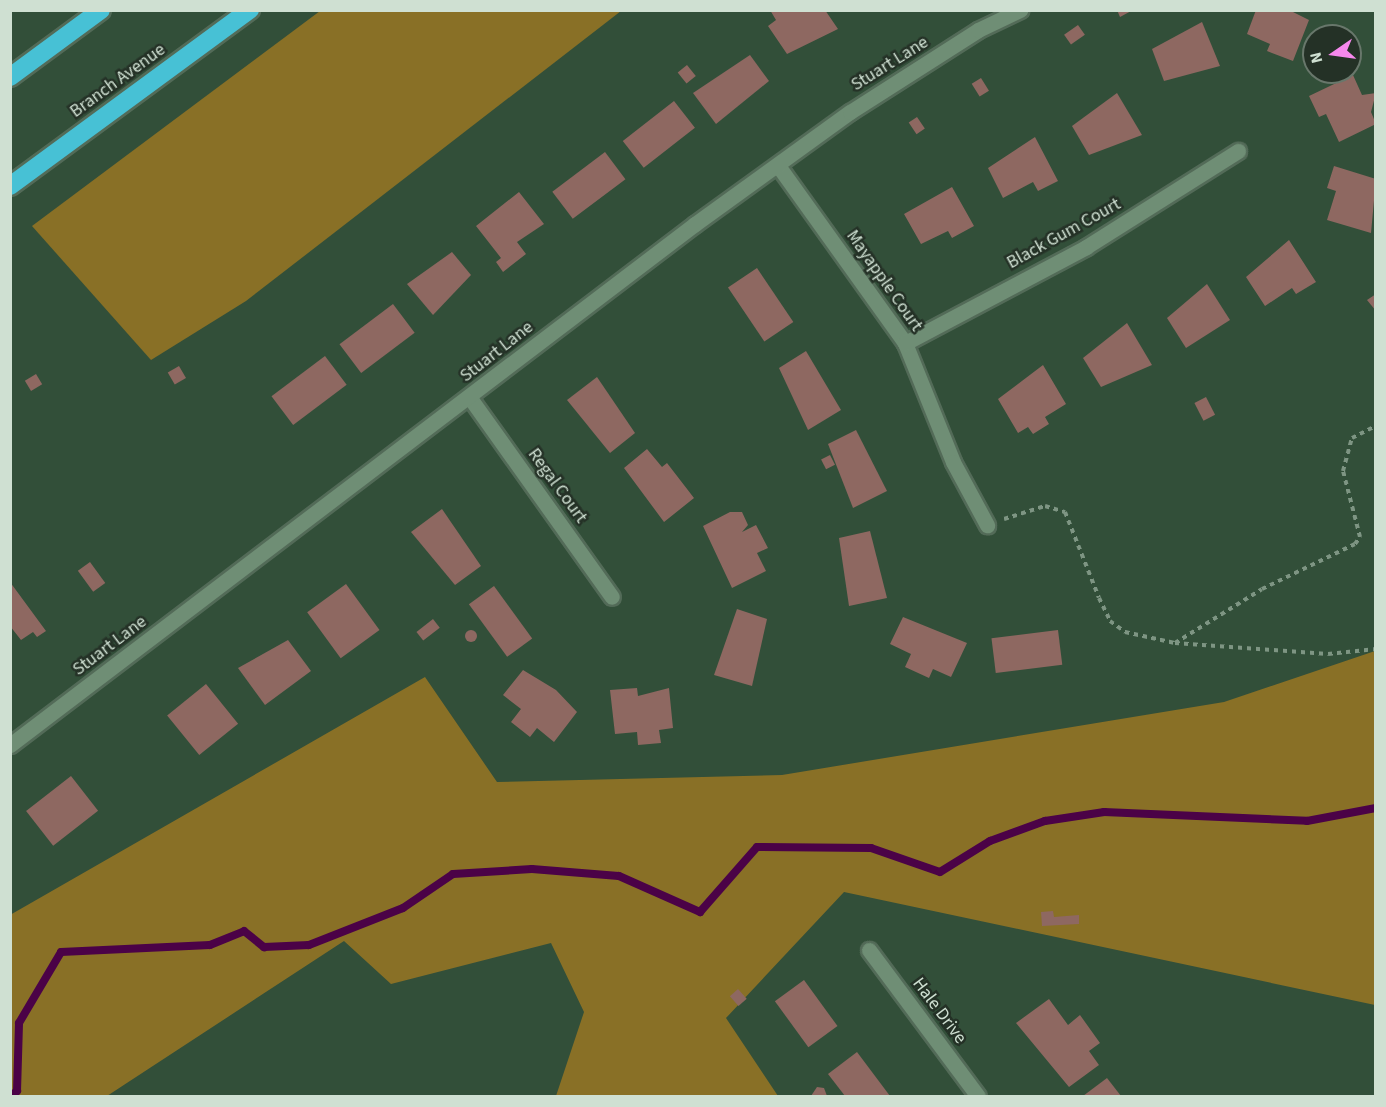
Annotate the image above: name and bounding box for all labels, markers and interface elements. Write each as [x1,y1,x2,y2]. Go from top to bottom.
north arrow [1302,24,1362,84]
street label: Stuart Lane [848,32,932,96]
street label: Branch Avenue [66,39,170,123]
text: N [1304,50,1328,65]
street label: Black Gum Court [1003,194,1125,274]
street label: Mayapple Court [841,226,927,336]
street label: Stuart Lane [456,317,538,387]
street label: Regal Court [523,444,591,528]
street label: Stuart Lane [69,611,151,681]
street label: Hale Drive [907,974,971,1048]

